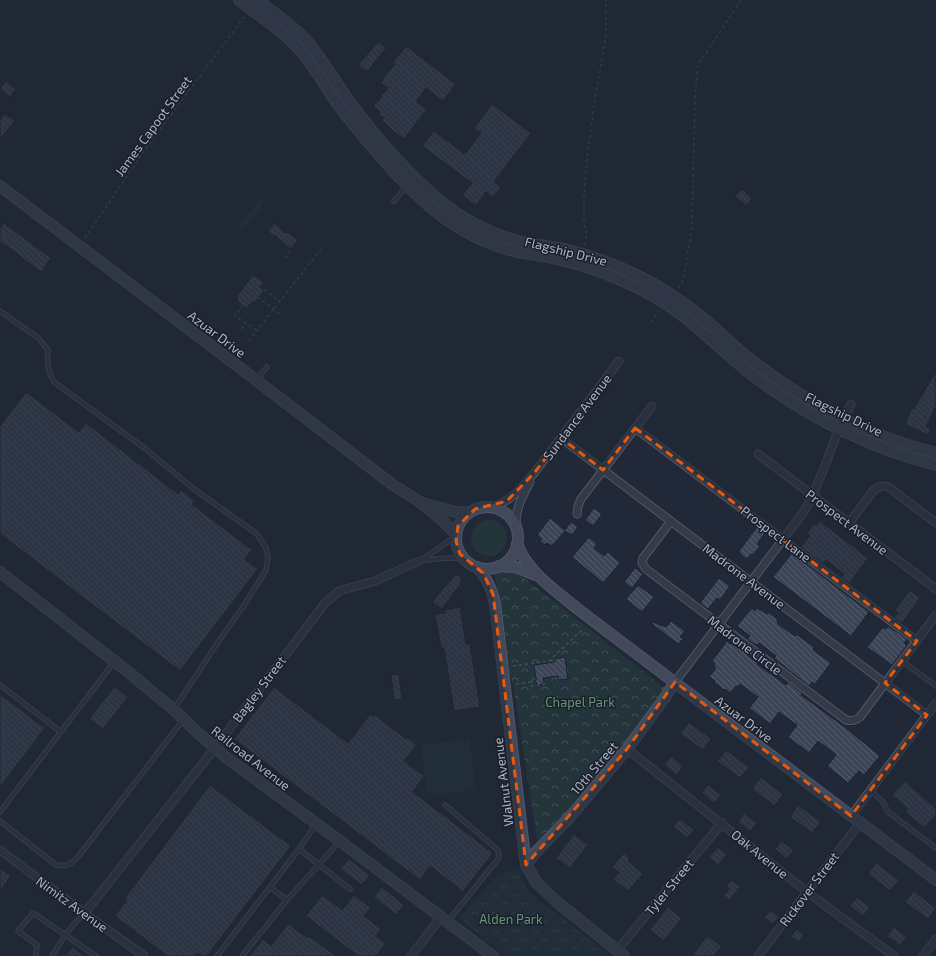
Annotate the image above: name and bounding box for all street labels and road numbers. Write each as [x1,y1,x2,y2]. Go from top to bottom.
street label: James Capoot Street [111,73,195,179]
street label: Flagship Drive [523,233,609,269]
street label: Azuar Drive [185,307,249,361]
street label: Sundance Avenue [539,371,615,463]
street label: Flagship Drive [803,388,885,440]
street label: Prospect Avenue [803,486,891,558]
street label: Prospect Lane [738,502,814,566]
street label: Madrone Avenue [700,540,788,612]
street label: Madrone Circle [705,612,785,678]
street label: Bagley Street [229,653,289,725]
street label: Azuar Drive [712,692,776,746]
street label: Railroad Avenue [208,722,294,794]
street label: Walnut Avenue [490,737,516,827]
street label: 10th Street [567,738,621,798]
street label: Oak Avenue [728,826,792,882]
street label: Rickover Street [776,849,842,929]
street label: Tyler Street [641,855,697,919]
street label: Nimitz Avenue [33,873,111,935]

